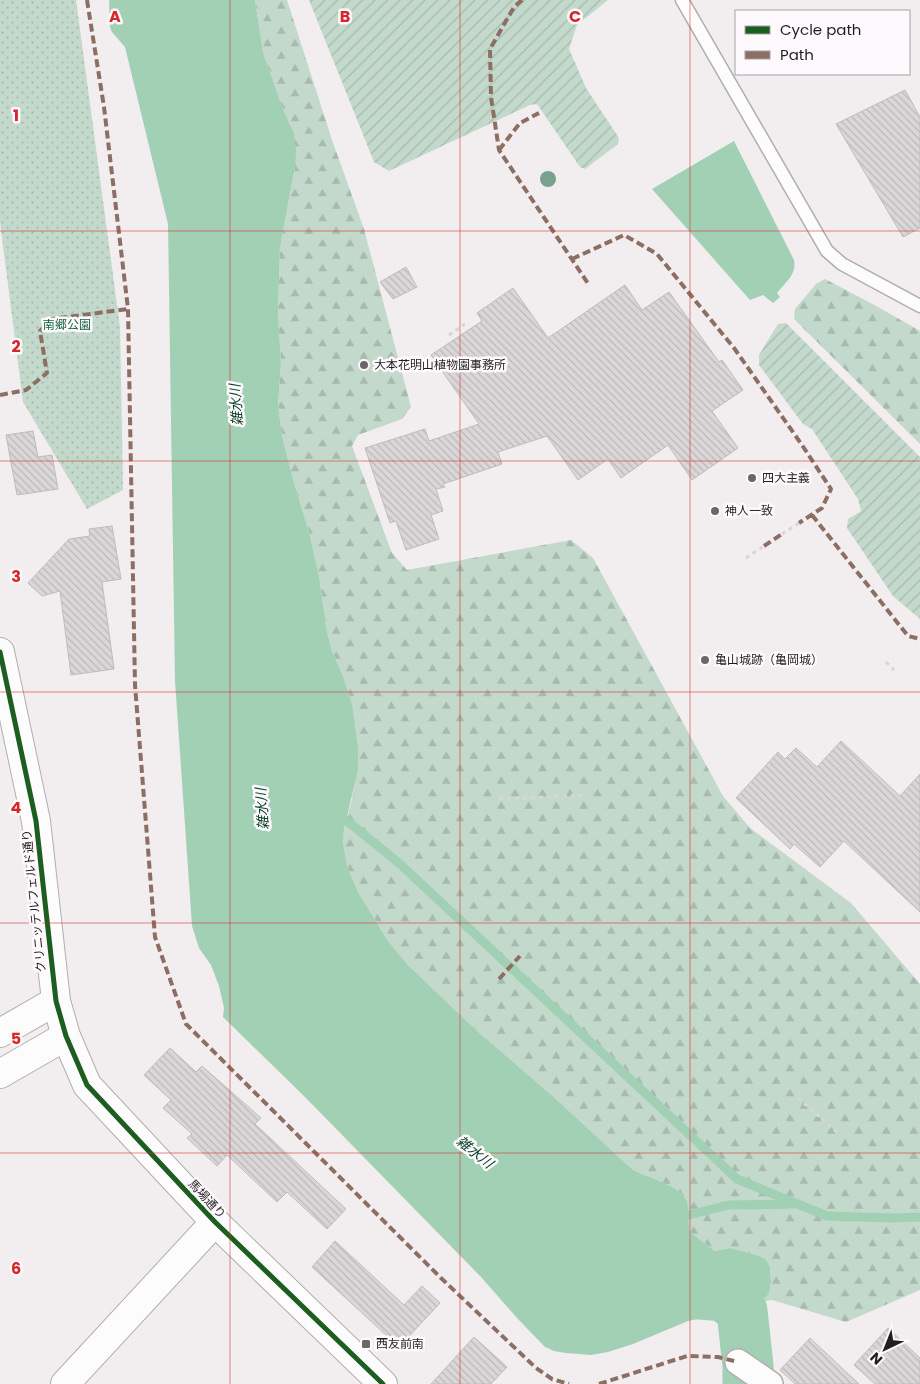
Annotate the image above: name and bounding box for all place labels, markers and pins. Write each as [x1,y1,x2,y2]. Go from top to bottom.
place label: 大本花明山植物園事務所 [374,356,506,373]
marker: 大本花明山植物園事務所 [358,359,370,371]
place label: 四大主義 [762,469,810,486]
marker: 四大主義 [746,472,758,484]
place label: 神人一致 [725,502,773,519]
marker: 神人一致 [709,505,721,517]
place label: 亀山城跡（亀岡城） [715,651,823,668]
marker: 亀山城跡（亀岡城） [699,654,711,666]
place label: 西友前南 [376,1335,424,1352]
marker: 西友前南 [360,1338,372,1350]

